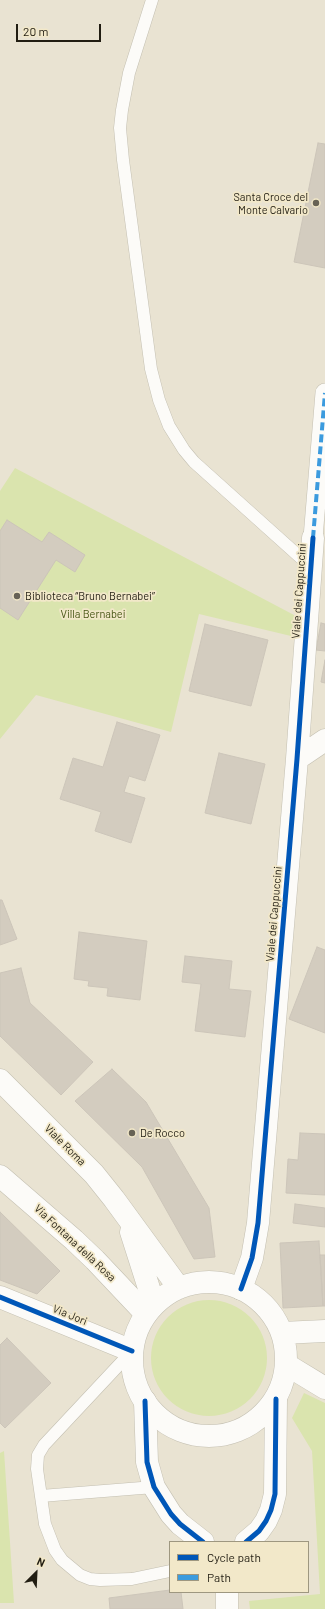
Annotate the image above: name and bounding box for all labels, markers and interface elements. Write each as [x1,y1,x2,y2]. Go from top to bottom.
scale bar [18,16,103,42]
text: 20 m [23,24,49,38]
place label: Santa Croce del Monte Calvario [233,190,308,216]
marker: Santa Croce del Monte Calvario [311,198,321,208]
street label: Viale dei Cappuccini [289,543,309,639]
place label: Biblioteca “Bruno Bernabei” [25,589,155,603]
marker: Biblioteca “Bruno Bernabei” [12,591,22,601]
park label: Villa Bernabei [60,607,126,621]
street label: Viale dei Cappuccini [263,866,285,962]
street label: Viale Roma [42,1122,88,1168]
place label: De Rocco [140,1126,185,1140]
marker: De Rocco [127,1128,137,1138]
street label: Via Fontana della Rosa [32,1202,118,1284]
street label: Via Jori [51,1302,89,1328]
legend [169,1541,309,1593]
text: Cycle path [207,1550,261,1564]
north arrow [16,1553,56,1593]
text: N [35,1554,47,1569]
text: Path [207,1570,231,1584]

